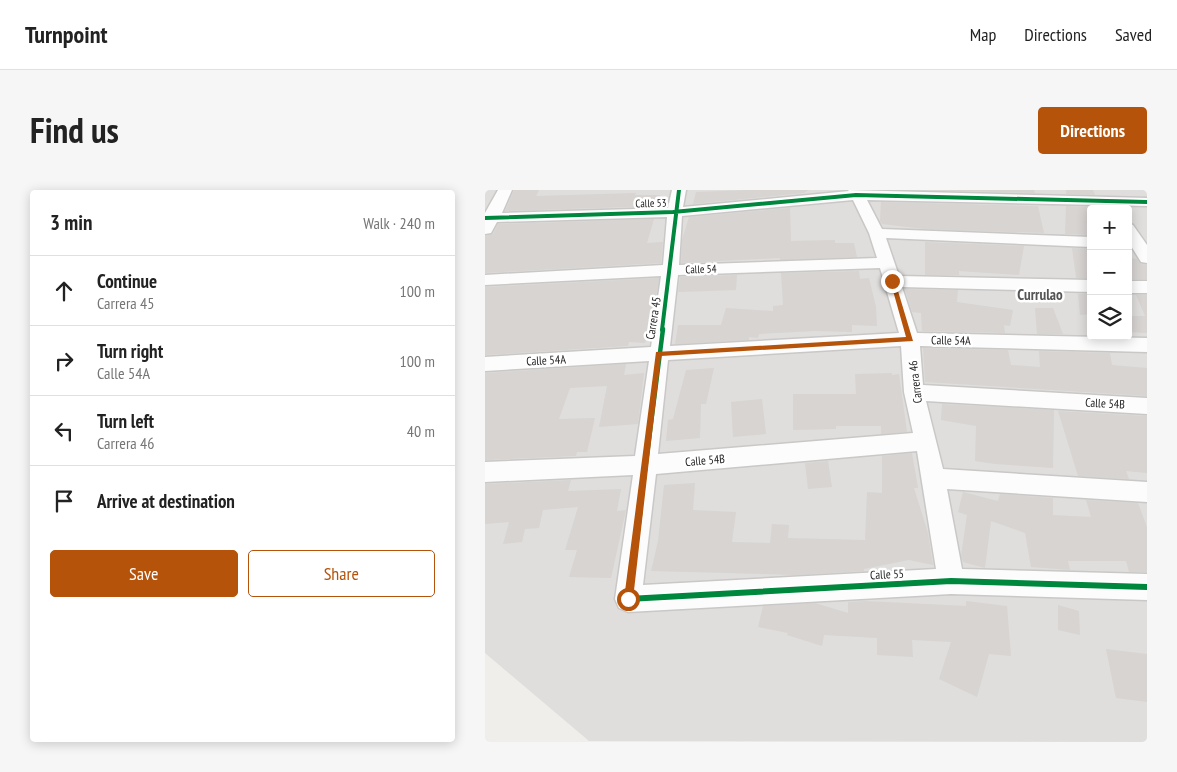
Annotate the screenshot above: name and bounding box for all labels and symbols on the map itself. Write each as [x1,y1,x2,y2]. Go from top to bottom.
street label: Calle 53 [635,195,667,211]
street label: Calle 54 [685,261,717,277]
route end [881,270,904,293]
district label: Currulao [1017,285,1063,304]
street label: Carrera 45 [642,296,664,340]
street label: Calle 54A [931,332,971,348]
street label: Calle 54A [526,351,567,369]
street label: Carrera 46 [905,360,925,404]
street label: Calle 54B [1085,394,1126,412]
street label: Calle 54B [685,451,726,469]
street label: Calle 55 [870,566,904,582]
route start [617,588,640,611]

